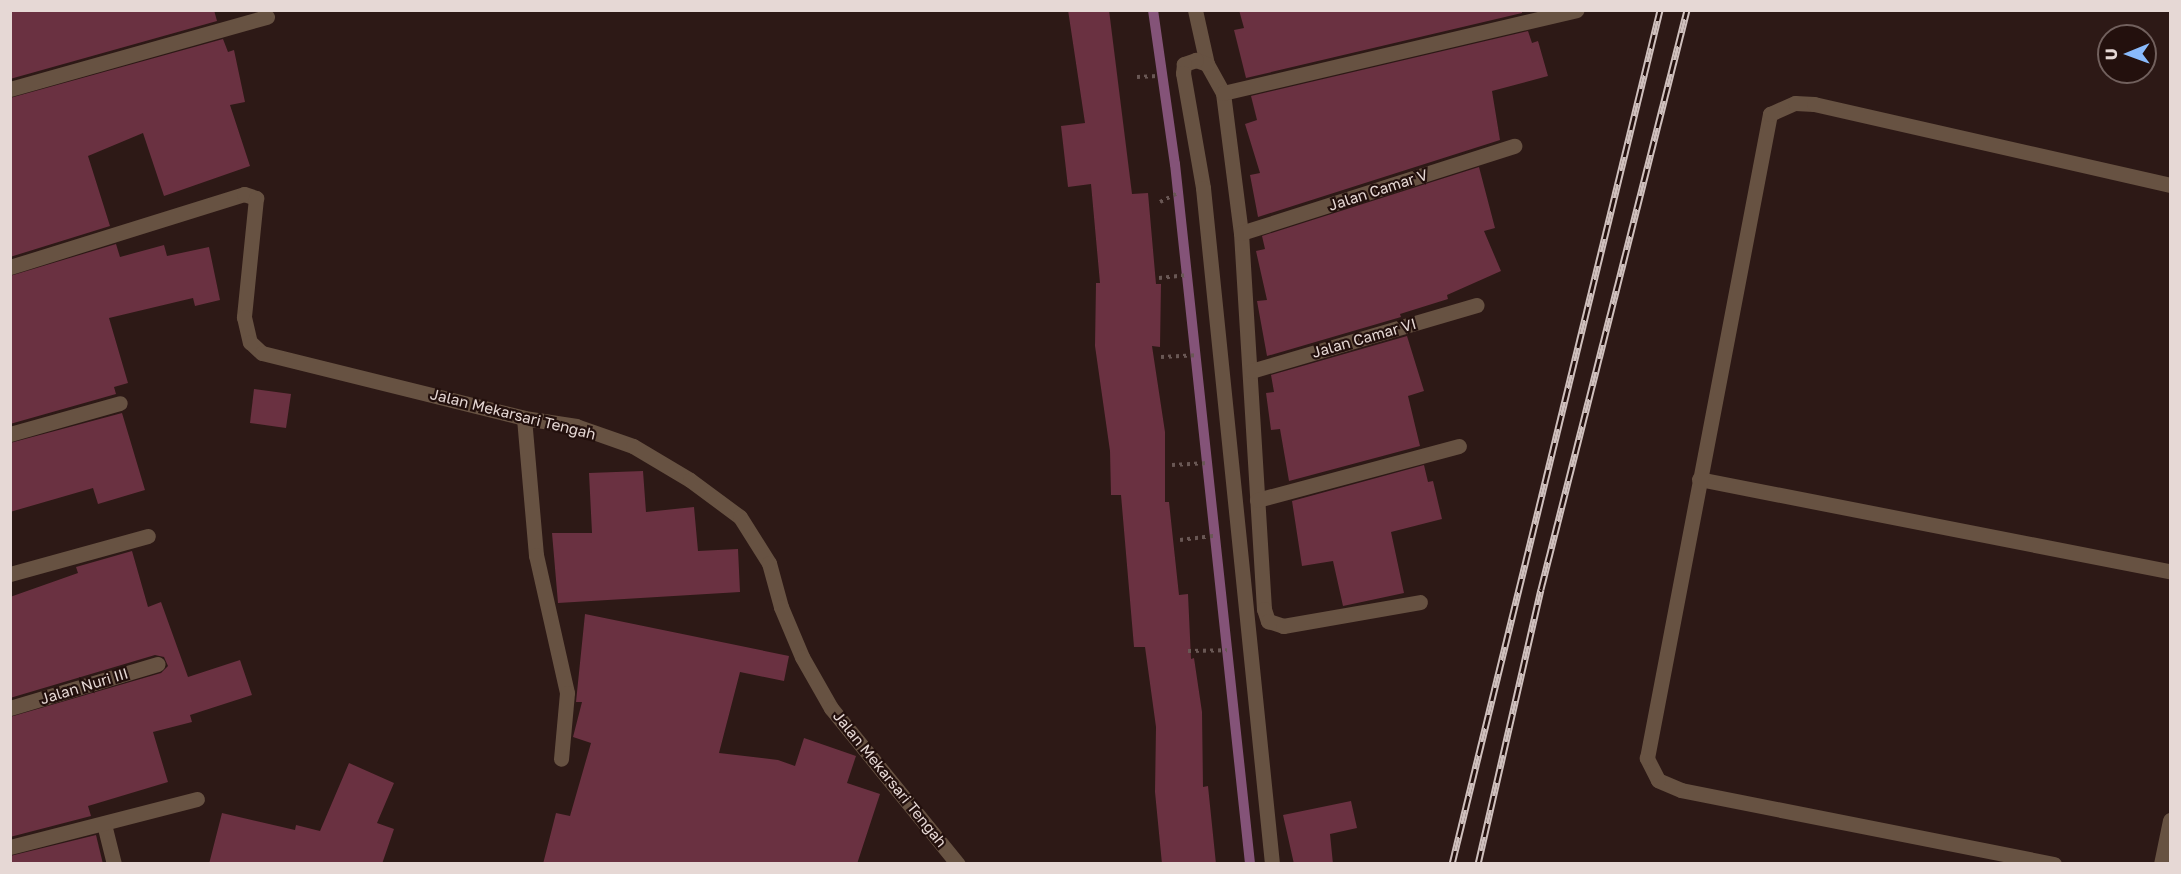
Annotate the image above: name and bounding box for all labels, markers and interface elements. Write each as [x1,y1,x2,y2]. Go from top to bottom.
north arrow [2097,24,2157,84]
text: U [2101,48,2121,60]
street label: Jalan Camar V [1326,166,1430,214]
street label: Jalan Camar VI [1310,314,1418,362]
street label: Jalan Mekarsari Tengah [428,385,598,443]
street label: Jalan Nuri III [38,664,130,708]
street label: Jalan Mekarsari Tengah [829,707,951,851]

